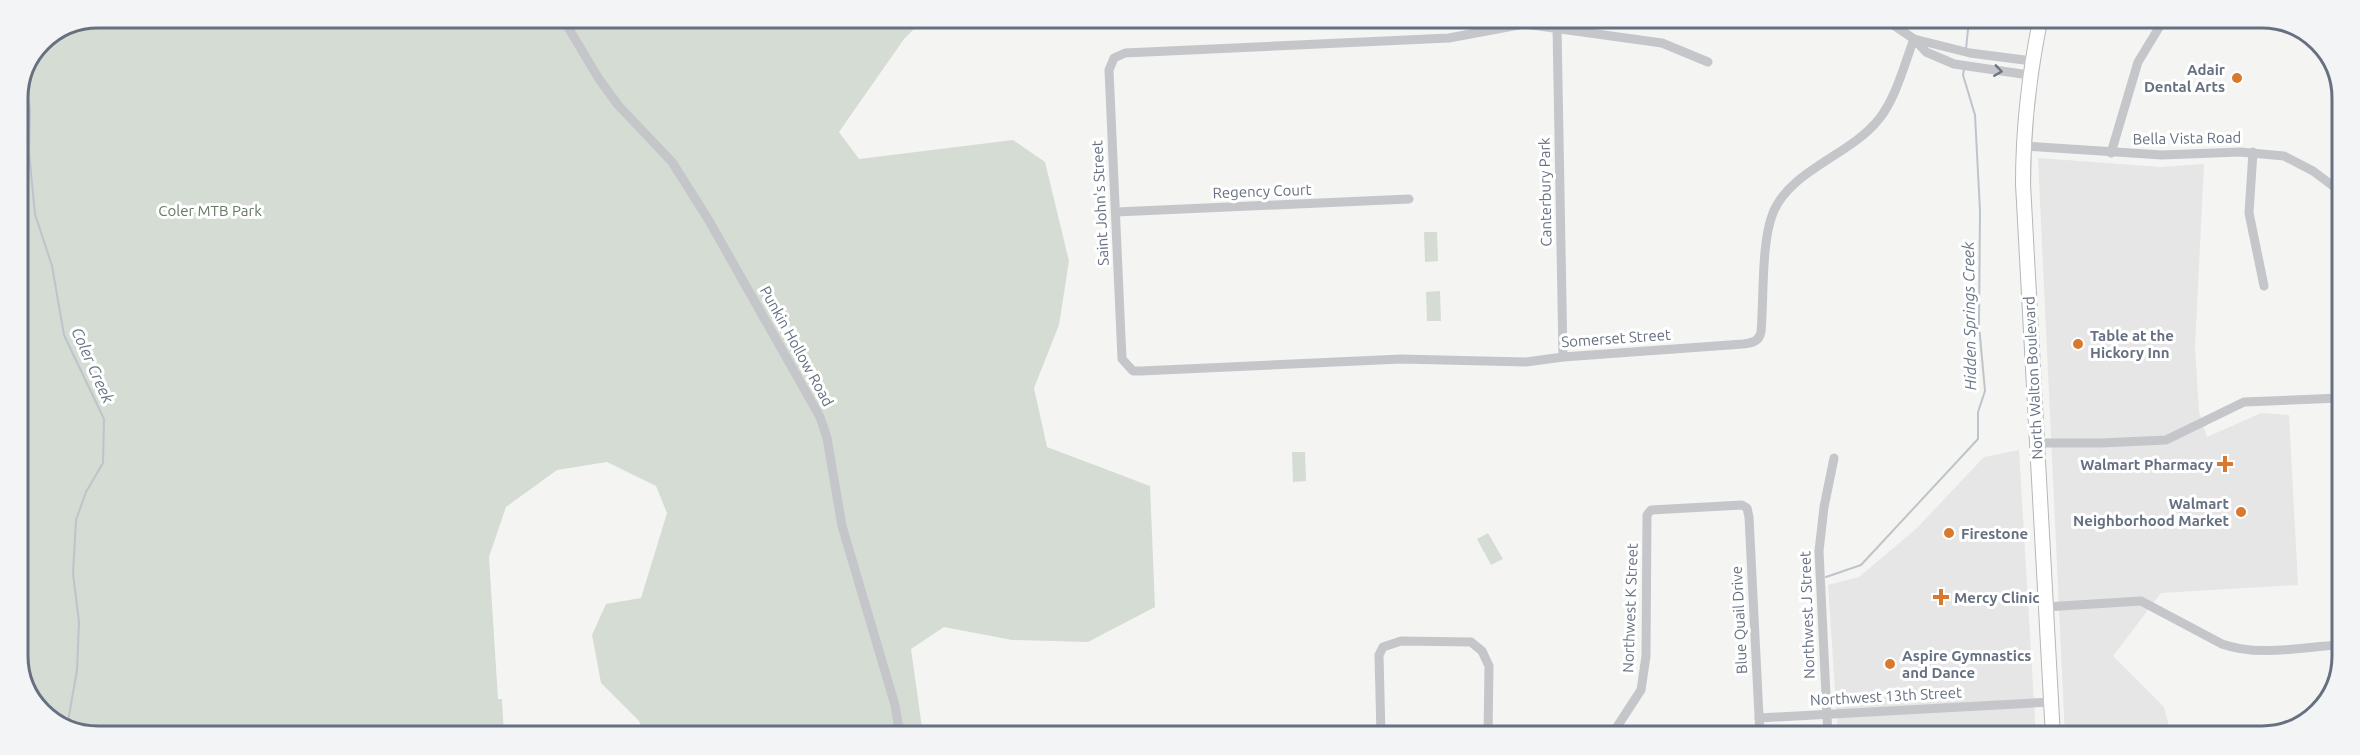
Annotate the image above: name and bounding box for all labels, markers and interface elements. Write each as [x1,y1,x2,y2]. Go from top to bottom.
place label: Adair Dental Arts [2144,61,2226,95]
one-way arrow [1994,64,2003,77]
marker: Adair Dental Arts [2230,71,2244,85]
street label: Bella Vista Road [2133,129,2241,147]
street label: Canterbury Park [1536,137,1554,247]
street label: Saint John's Street [1088,140,1112,266]
street label: Regency Court [1212,181,1312,201]
park label: Coler MTB Park [158,202,262,219]
water label: Hidden Springs Creek [1959,241,1979,390]
street label: Punkin Hollow Road [757,283,837,409]
street label: North Walton Boulevard [2020,296,2046,460]
water label: Coler Creek [68,324,118,406]
street label: Somerset Street [1561,326,1671,350]
place label: Table at the Hickory Inn [2090,327,2174,361]
marker: Table at the Hickory Inn [2071,337,2085,351]
place label: Walmart Pharmacy [2080,456,2213,473]
marker: Walmart Pharmacy [2218,457,2232,471]
place label: Walmart Neighborhood Market [2073,495,2230,529]
marker: Walmart Neighborhood Market [2234,505,2248,519]
place label: Firestone [1961,525,2028,542]
marker: Firestone [1942,526,1956,540]
street label: Northwest K Street [1619,543,1641,673]
street label: Northwest J Street [1796,551,1818,679]
street label: Blue Quail Drive [1728,566,1750,674]
marker: Mercy Clinic [1932,588,1950,606]
place label: Mercy Clinic [1954,589,2040,606]
place label: Aspire Gymnastics and Dance [1902,647,2031,681]
marker: Aspire Gymnastics and Dance [1883,657,1897,671]
street label: Northwest 13th Street [1810,684,1962,708]

